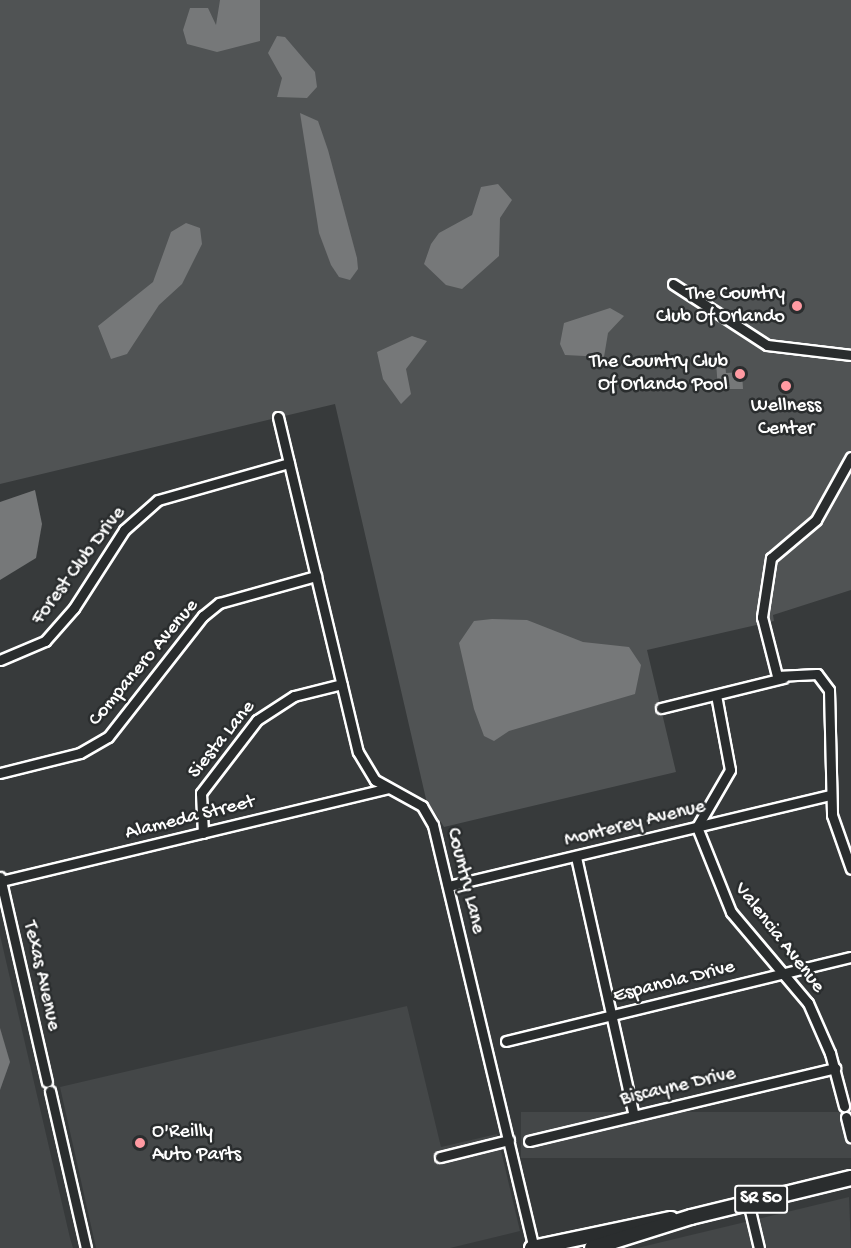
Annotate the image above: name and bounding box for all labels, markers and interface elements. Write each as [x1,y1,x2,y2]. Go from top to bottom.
place label: The Country Club Of Orlando [656,282,785,329]
marker: The Country Club Of Orlando [790,299,804,313]
place label: The Country Club Of Orlando Pool [589,350,728,397]
marker: The Country Club Of Orlando Pool [733,367,747,381]
marker: Wellness Center [779,379,793,393]
place label: Wellness Center [751,395,821,442]
street label: Forest Club Drive [27,502,131,630]
street label: Companero Avenue [84,595,204,731]
street label: Siesta Lane [183,696,261,784]
street label: Alameda Street [123,790,257,846]
street label: Monterey Avenue [562,795,708,853]
street label: Country Lane [440,826,490,936]
street label: Valencia Avenue [728,878,830,998]
street label: Texas Avenue [17,919,65,1033]
street label: Espanola Drive [611,955,737,1009]
street label: Biscayne Drive [618,1062,738,1112]
place label: O'Reilly Auto Parts [152,1120,241,1167]
marker: O'Reilly Auto Parts [133,1136,147,1150]
road number: SR 50 [734,1184,788,1214]

